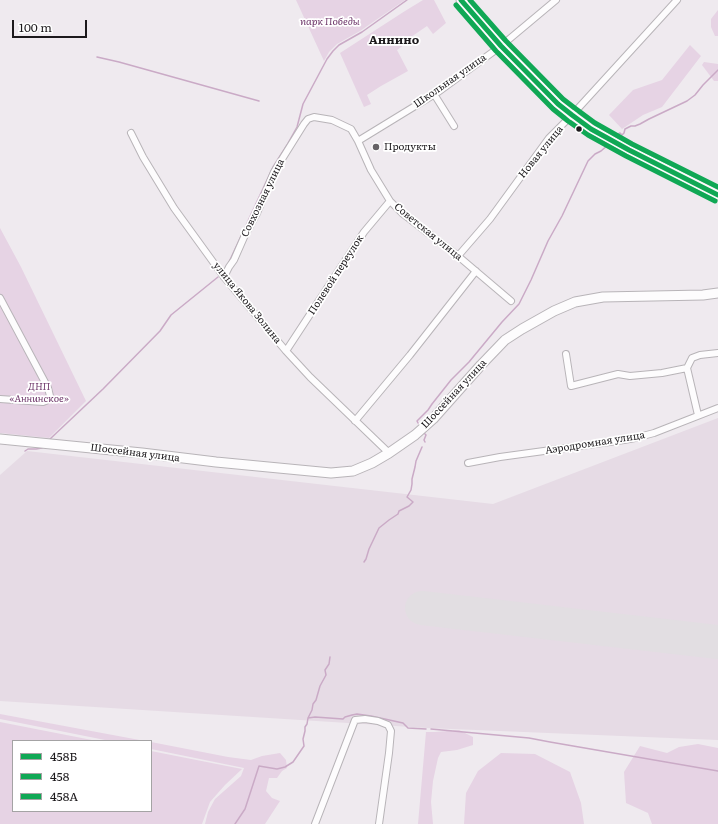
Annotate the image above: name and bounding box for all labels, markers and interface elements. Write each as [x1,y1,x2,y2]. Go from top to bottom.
scale bar [14,12,89,38]
park label: парк Победы [300,16,360,28]
text: 100 m [19,18,52,36]
district label: Аннино [369,33,419,47]
street label: Школьная улица [411,51,489,111]
street label: Новая улица [516,123,566,181]
unlabelled marker [574,124,584,134]
place label: Продукты [384,141,436,153]
marker: Продукты [371,142,381,152]
street label: Совхозная улица [239,157,287,239]
street label: Советская улица [391,201,465,263]
street label: Полевой переулок [306,233,366,317]
street label: улица Якова Золина [210,260,284,346]
street label: Шоссейная улица [419,357,489,431]
park label: ДНП «Аннинское» [9,381,69,404]
street label: Аэродромная улица [544,429,646,457]
street label: Шоссейная улица [90,442,180,464]
legend [12,740,152,812]
text: 458Б [50,747,77,765]
text: 458 [50,767,69,785]
text: 458А [50,787,78,805]

